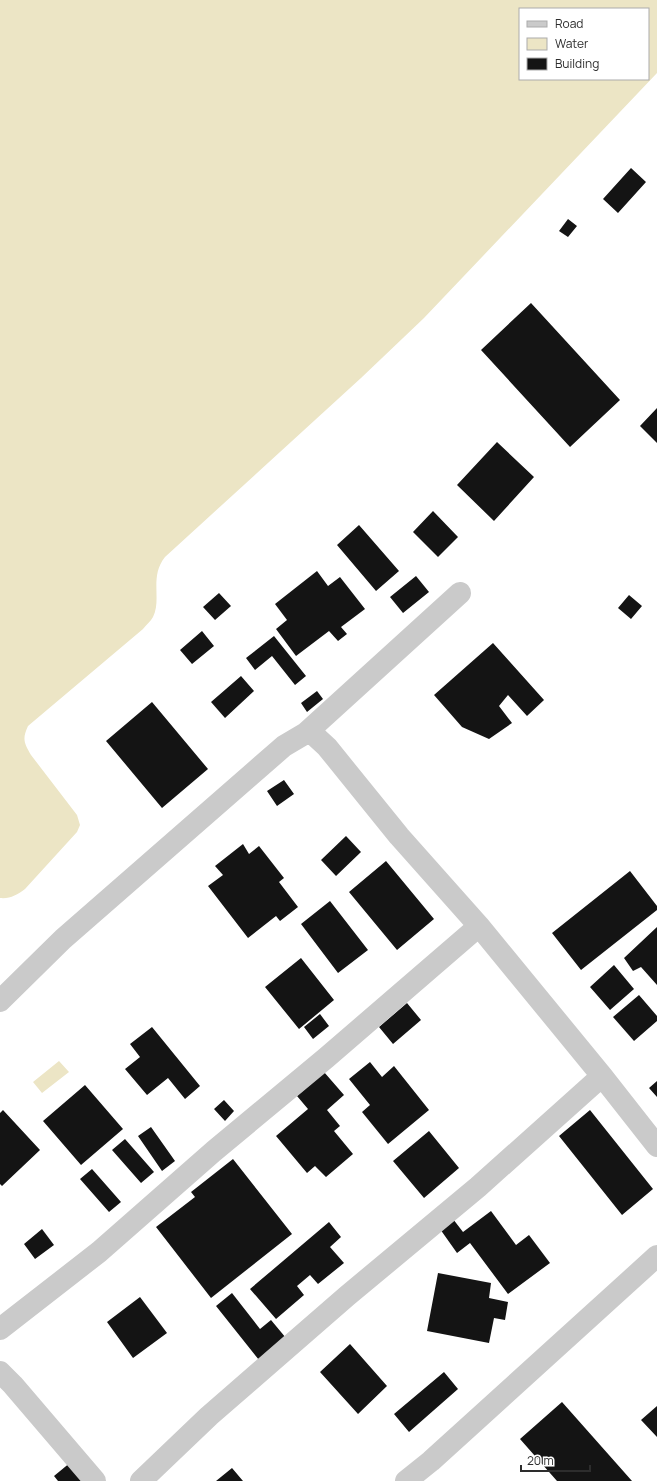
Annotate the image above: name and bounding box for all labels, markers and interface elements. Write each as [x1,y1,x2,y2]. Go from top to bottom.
legend [519,8,649,80]
text: Road [555,15,583,32]
text: Water [555,35,589,52]
text: Building [555,55,599,72]
scale bar [521,1447,590,1473]
text: 20 m [527,1452,554,1469]

